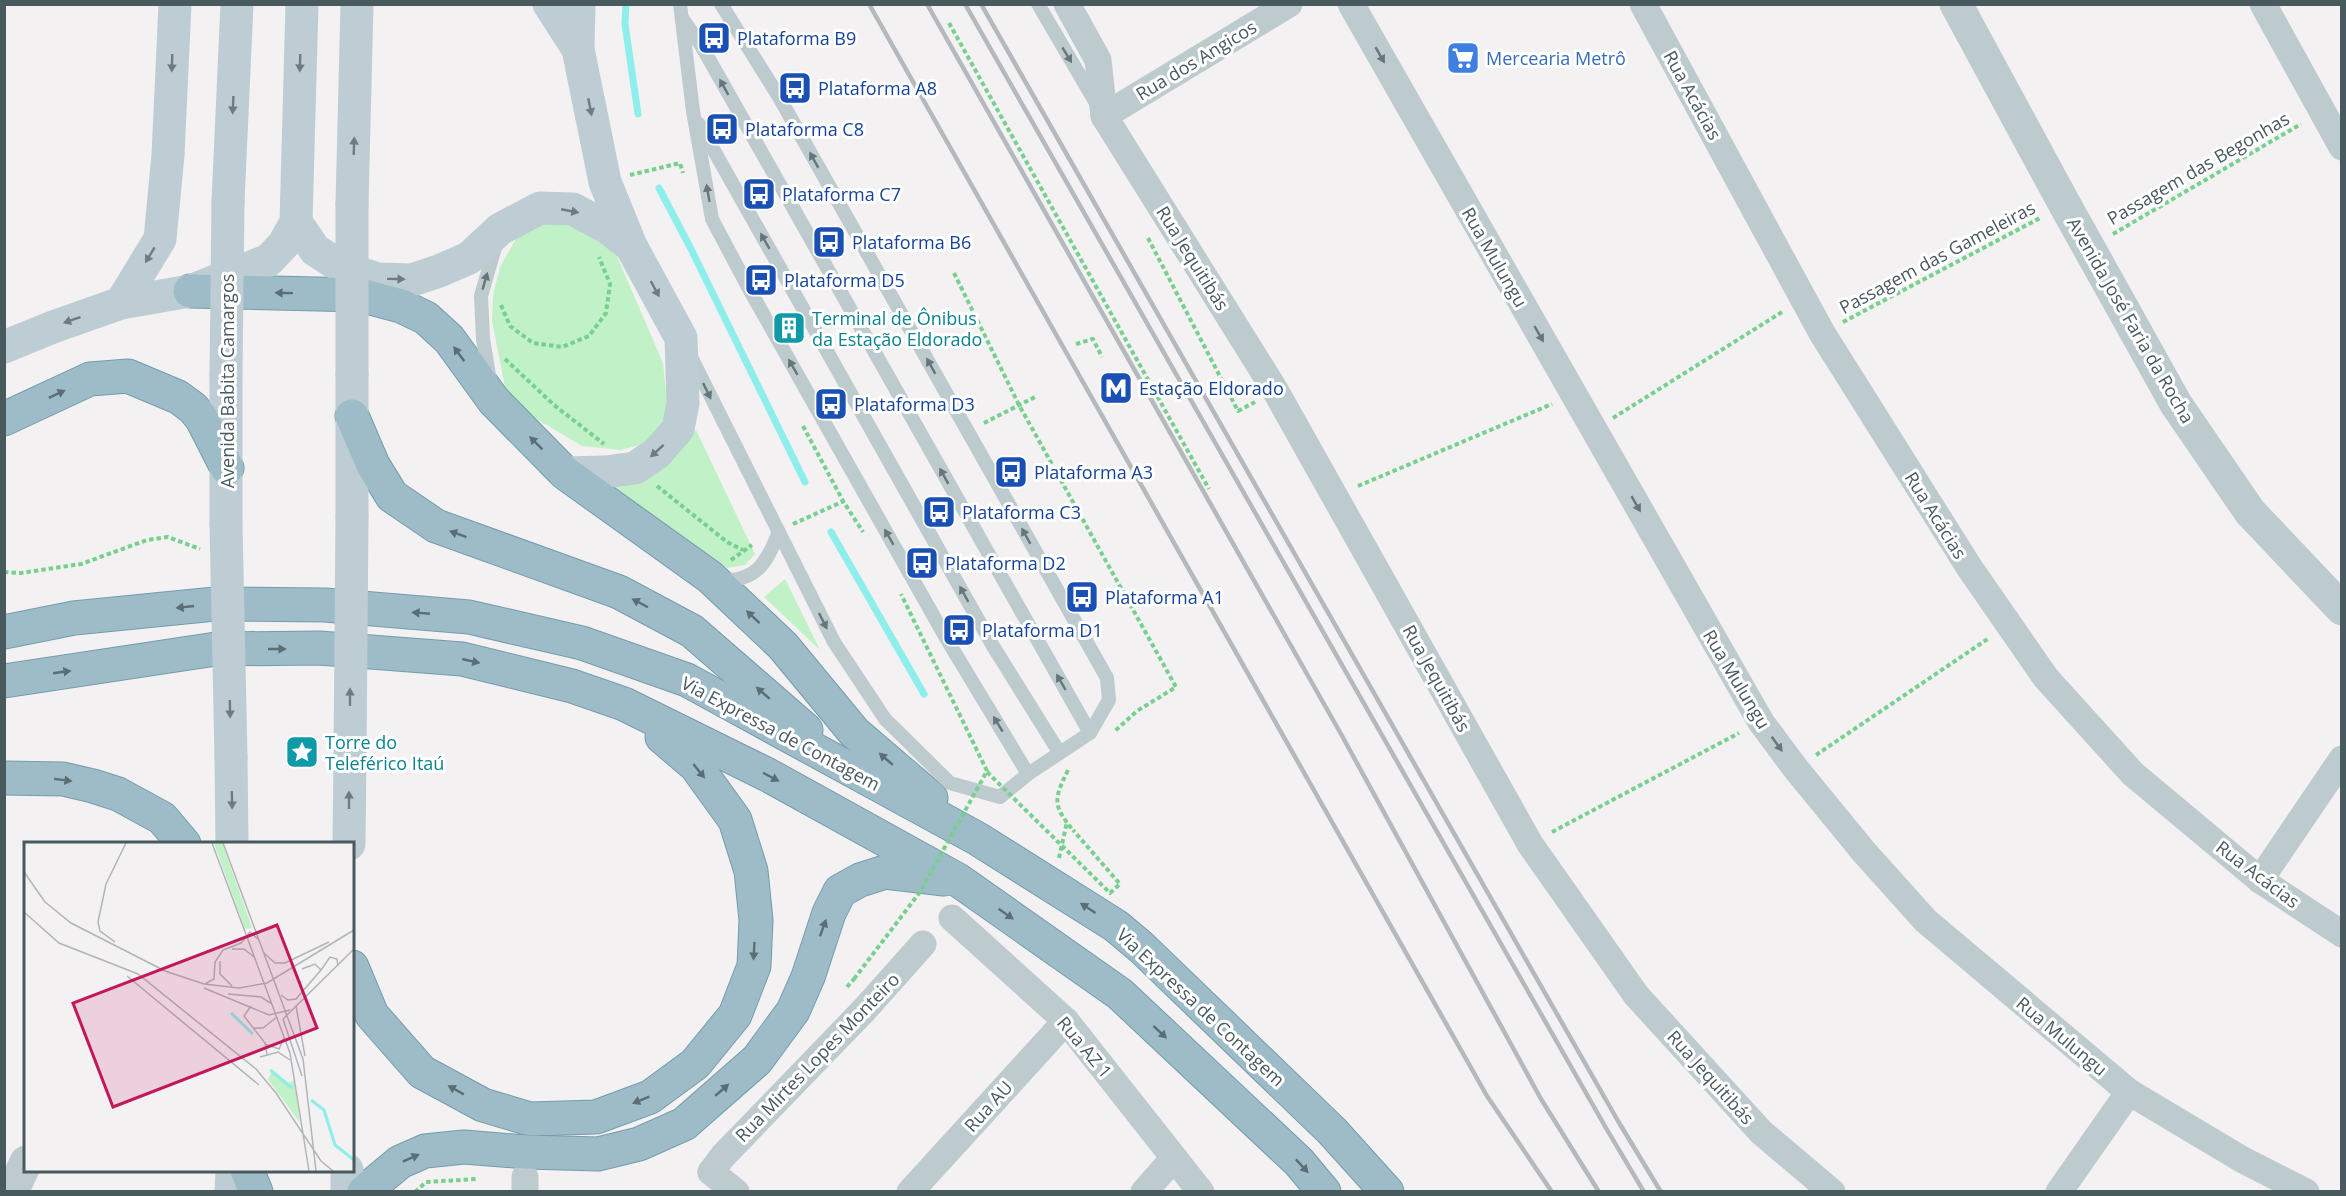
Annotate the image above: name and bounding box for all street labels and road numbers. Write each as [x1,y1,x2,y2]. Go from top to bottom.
street label: Rua dos Angicos [1131,15,1261,105]
street label: Rua Acácias [1659,46,1727,144]
street label: Passagem das Begonhas [2103,106,2293,230]
street label: Passagem das Gameleiras [1835,195,2039,319]
street label: Rua Jequitibás [1151,201,1235,315]
street label: Rua Mulungu [1457,203,1533,311]
street label: Avenida José Faria da Rocha [2062,213,2200,427]
street label: Avenida Babita Camargos [215,274,239,488]
street label: Rua Acácias [1900,467,1972,563]
street label: Rua Jequitibás [1398,620,1476,736]
street label: Rua Mulungu [1698,625,1776,733]
street label: Via Expressa de Contagem [678,670,884,796]
street label: Rua Acácias [2211,835,2305,913]
street label: Via Expressa de Contagem [1112,923,1290,1091]
street label: Rua Mirtes Lopes Monteiro [730,967,904,1147]
street label: Rua Mulungu [2012,991,2112,1081]
street label: Rua AZ 1 [1052,1011,1118,1083]
street label: Rua Jequitibás [1662,1025,1760,1129]
street label: Rua AU [959,1075,1017,1137]

